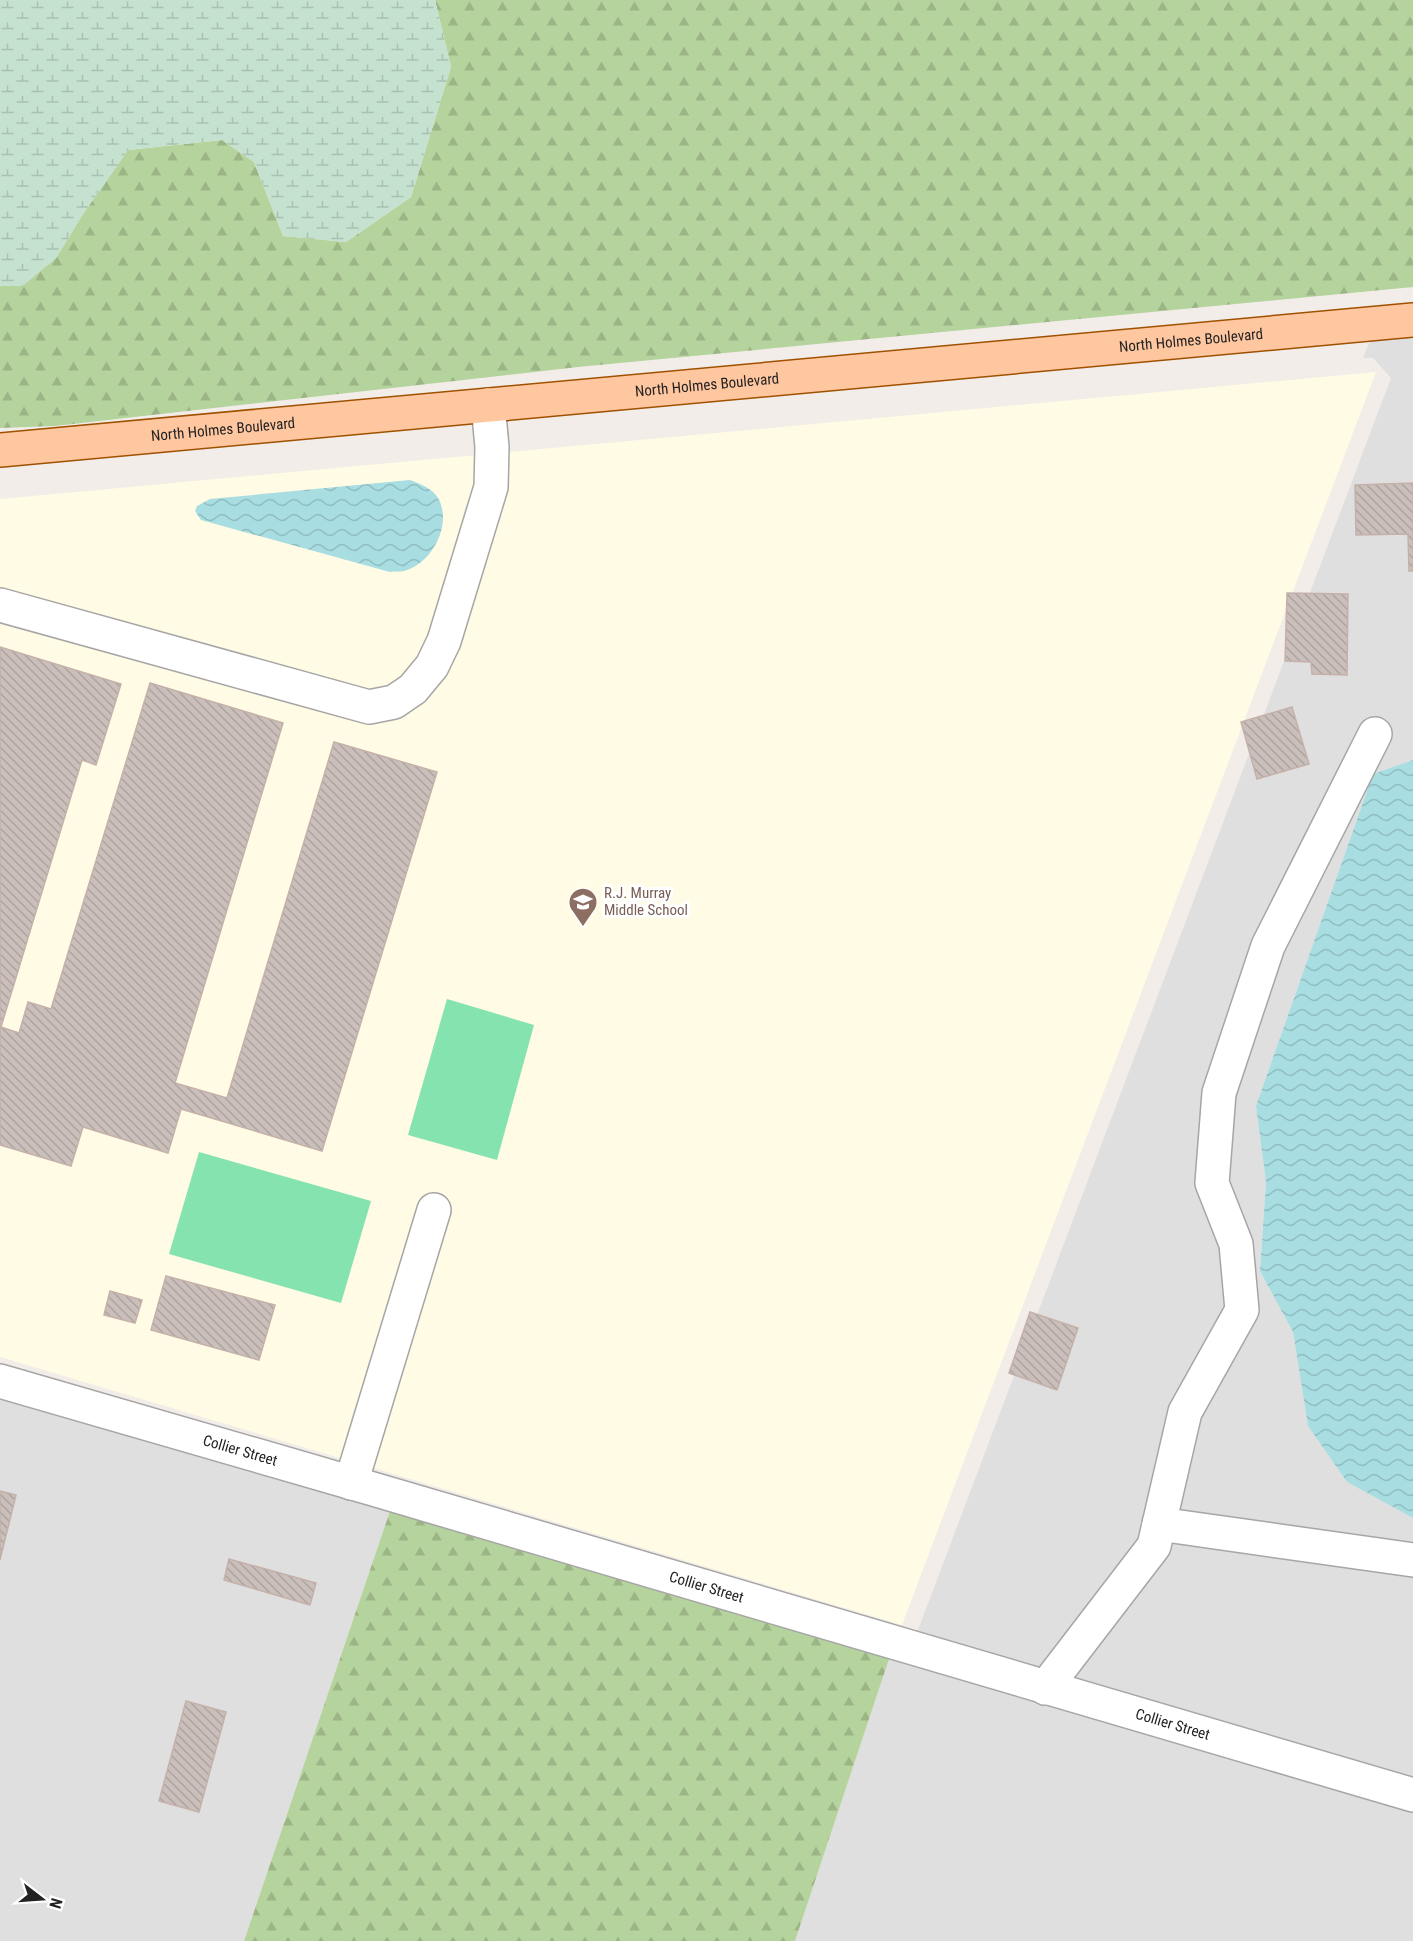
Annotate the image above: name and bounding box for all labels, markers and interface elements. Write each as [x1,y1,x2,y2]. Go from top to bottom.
street label: North Holmes Boulevard [1118,325,1264,356]
street label: North Holmes Boulevard [634,369,780,401]
street label: North Holmes Boulevard [150,414,296,445]
place label: R.J. Murray Middle School [604,884,688,919]
school or university icon: R.J. Murray Middle School [567,886,599,928]
street label: Collier Street [201,1431,279,1470]
street label: Collier Street [667,1568,746,1607]
street label: Collier Street [1133,1705,1212,1744]
north arrow [12,1869,72,1929]
text: N [45,1896,66,1911]

